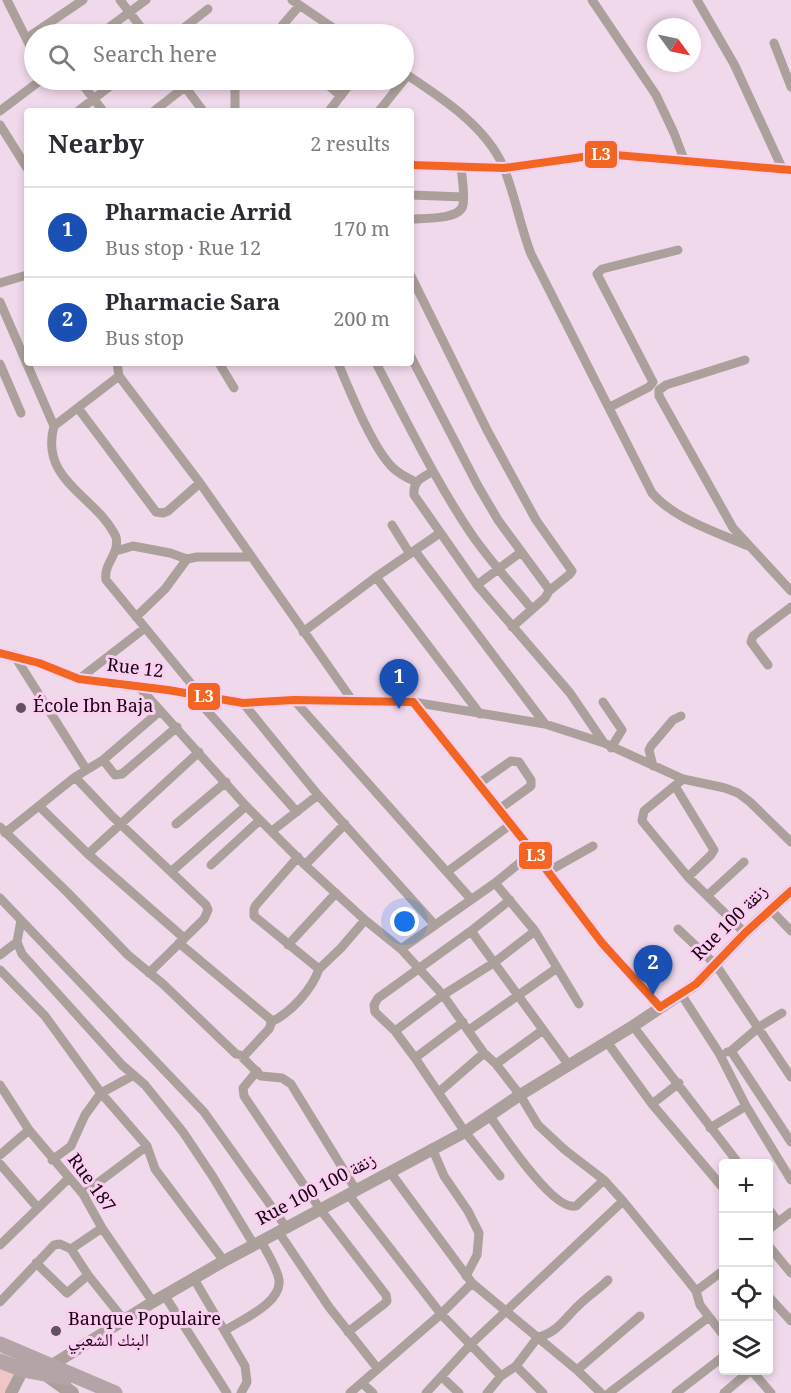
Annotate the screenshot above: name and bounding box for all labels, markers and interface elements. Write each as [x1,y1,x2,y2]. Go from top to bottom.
north arrow [647,18,701,72]
search box [24,24,414,90]
text: Search here [93,38,217,76]
icon: search [45,41,78,74]
text: Nearby [48,125,144,169]
text: 2 results [310,130,390,164]
line badge: L3 [584,140,618,169]
text: L3 [591,143,611,170]
text: Pharmacie Arrid [105,196,292,234]
text: 1 [62,215,73,249]
text: 170 m [333,215,390,249]
text: Bus stop · Rue 12 [105,234,261,268]
text: Pharmacie Sara [105,286,280,324]
text: 2 [62,305,73,339]
text: 200 m [333,305,390,339]
text: Bus stop [105,324,184,358]
street label: Rue 12 [105,652,165,688]
pin: 1 [380,660,418,709]
line badge: L3 [187,682,221,711]
text: L3 [194,685,214,712]
place label: École Ibn Baja [33,693,153,723]
marker: École Ibn Baja [14,701,28,715]
line badge: L3 [518,841,553,870]
text: L3 [526,844,546,871]
street label: Rue 100 زنقة [686,879,776,969]
your location [390,907,419,936]
pin: 2 [634,946,672,995]
street label: Rue 100 زنقة 100 [252,1147,382,1235]
street label: Rue 187 [58,1148,122,1220]
map controls [719,1159,773,1375]
button: + [719,1159,773,1213]
button: − [719,1213,773,1267]
button: locate [719,1267,773,1321]
place label: Banque Populaire البنك الشعبي [68,1306,221,1357]
button: layers [719,1321,773,1375]
marker: Banque Populaire البنك الشعبي [49,1324,63,1338]

